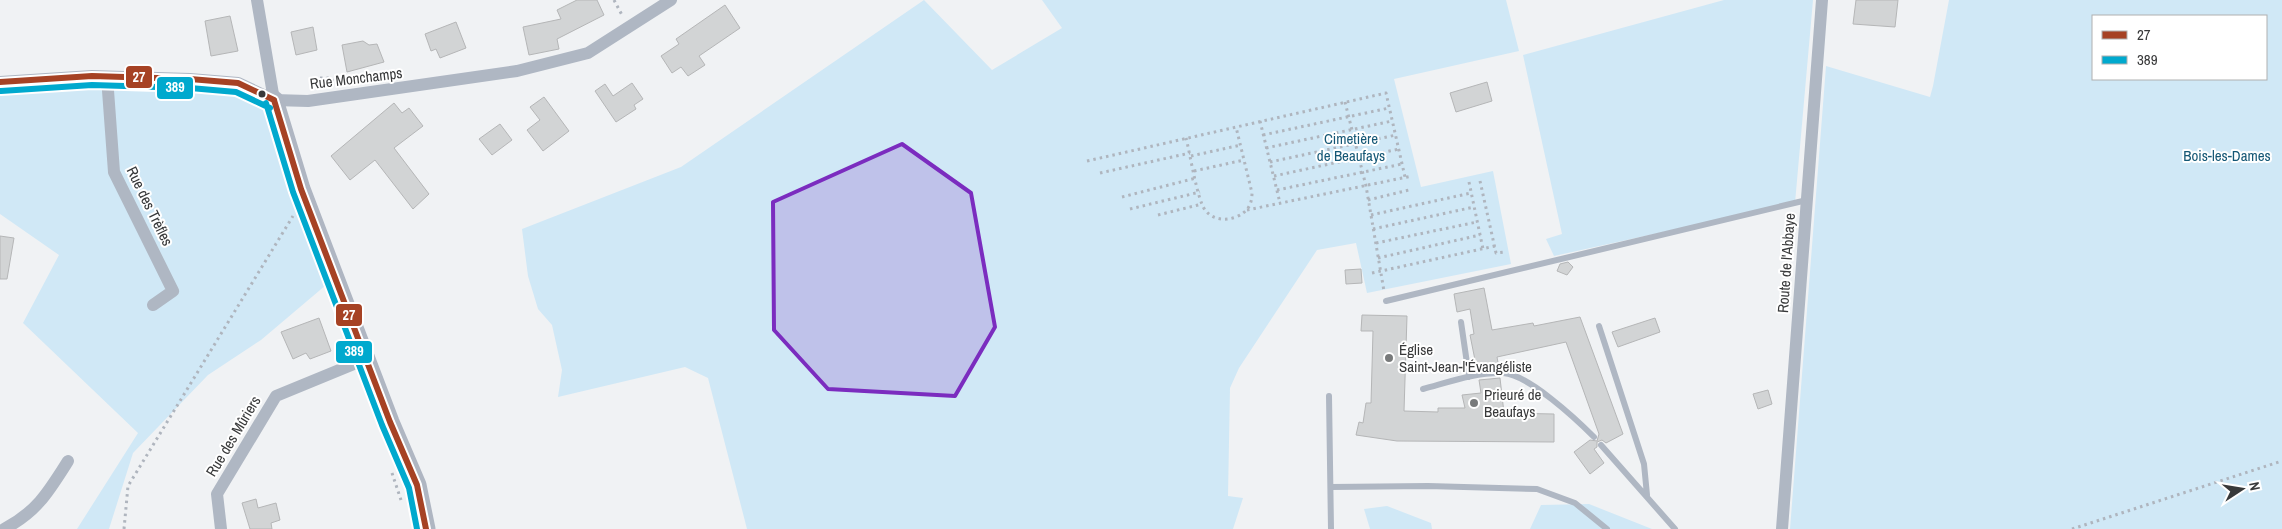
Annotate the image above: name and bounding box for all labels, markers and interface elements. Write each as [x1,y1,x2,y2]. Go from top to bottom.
legend [2092,15,2267,80]
text: 27 [2137,24,2151,45]
text: 389 [2137,49,2158,70]
street label: Rue Monchamps [309,62,403,94]
line badge: 27 [125,65,153,89]
text: 27 [133,68,146,86]
line badge: 389 [156,76,194,100]
text: 389 [165,78,185,96]
unlabelled marker [257,89,267,99]
park label: Cimetière de Beaufays [1317,128,1385,166]
park label: Bois-les-Dames [2183,145,2271,166]
street label: Rue des Trèfles [122,163,178,249]
street label: Route de l'Abbaye [1772,212,1800,314]
line badge: 27 [335,303,363,327]
text: 27 [343,306,356,324]
place label: Église Saint-Jean-l'Évangéliste [1399,339,1532,377]
line badge: 389 [335,340,373,364]
text: 389 [344,342,364,360]
marker: Église Saint-Jean-l'Évangéliste [1383,352,1395,364]
place label: Prieuré de Beaufays [1484,384,1542,422]
street label: Rue des Mûriers [201,392,265,480]
marker: Prieuré de Beaufays [1468,397,1480,409]
north arrow [2217,464,2267,514]
text: N [2245,480,2264,492]

